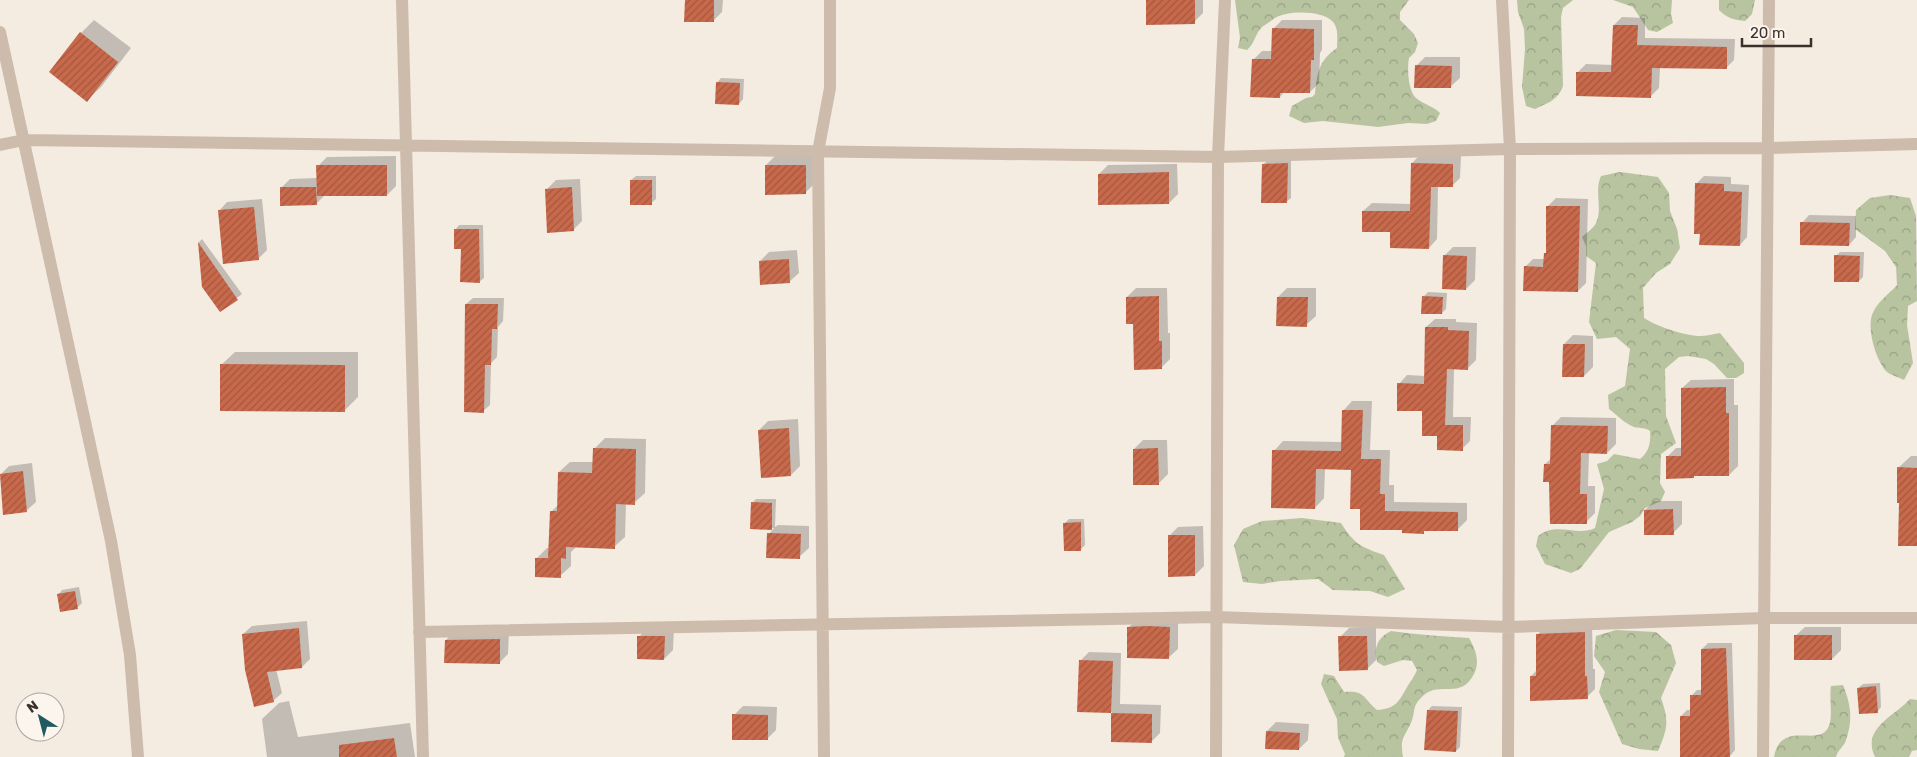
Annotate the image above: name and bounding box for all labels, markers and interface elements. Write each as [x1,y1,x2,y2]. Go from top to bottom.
scale bar [1742,15,1811,47]
text: 20 m [1750,24,1785,42]
north arrow [15,692,65,742]
text: N [24,697,42,717]

